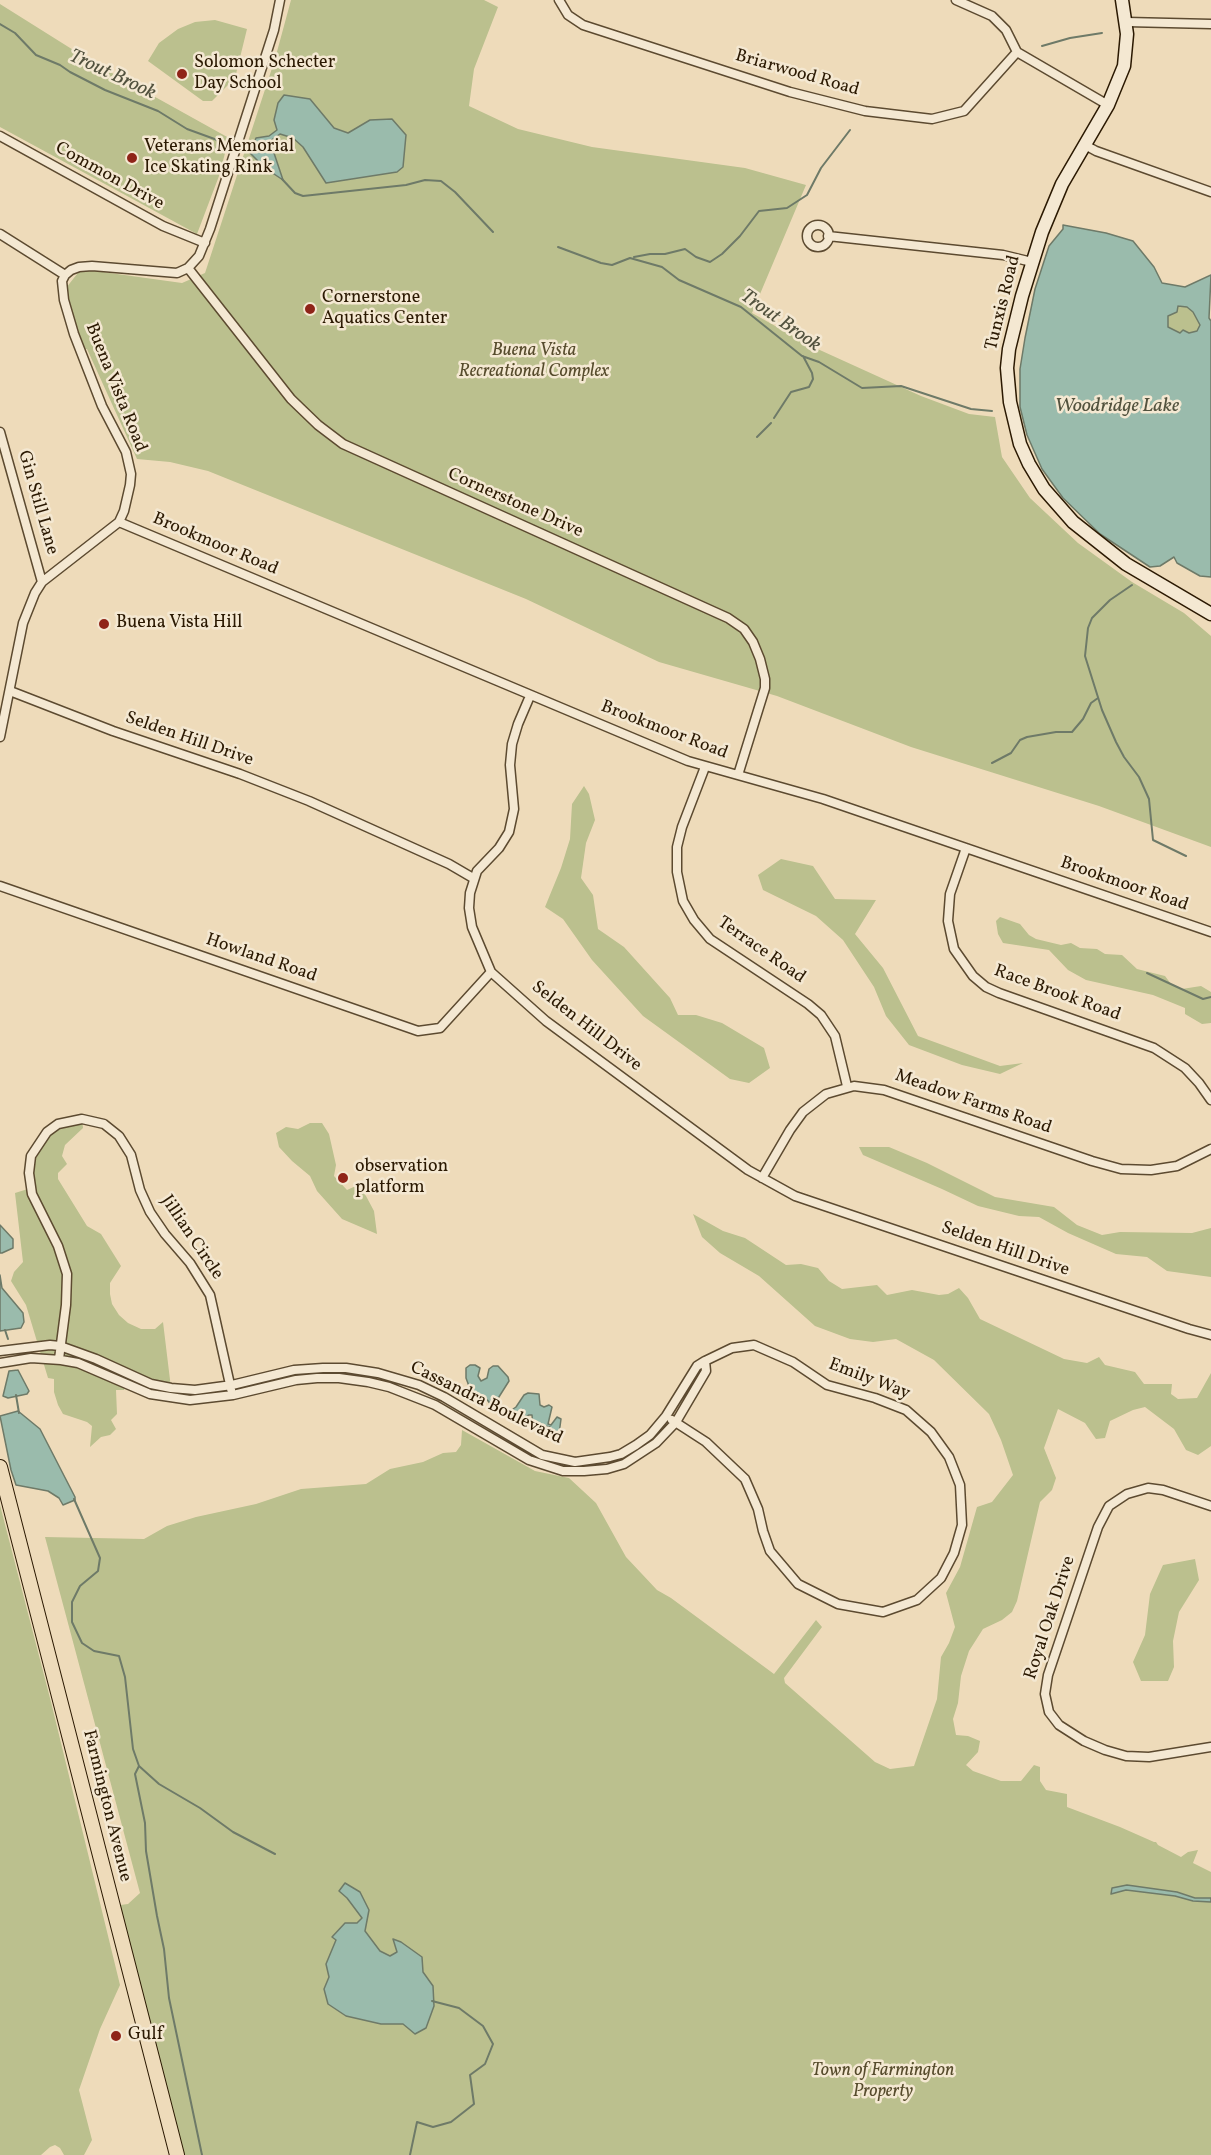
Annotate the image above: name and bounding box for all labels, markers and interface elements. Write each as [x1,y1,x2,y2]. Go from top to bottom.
water label: Trout Brook [65,45,159,107]
street label: Briarwood Road [733,46,861,102]
place label: Solomon Schecter Day School [194,53,335,96]
marker: Solomon Schecter Day School [175,67,189,81]
place label: Veterans Memorial Ice Skating Rink [144,137,294,180]
street label: Common Drive [51,138,167,216]
marker: Veterans Memorial Ice Skating Rink [125,151,139,165]
street label: Tunxis Road [982,253,1026,353]
water label: Trout Brook [735,286,825,358]
place label: Cornerstone Aquatics Center [322,288,447,330]
marker: Cornerstone Aquatics Center [303,302,317,316]
street label: Buena Vista Road [79,320,151,456]
park label: Buena Vista Recreational Complex [459,341,609,384]
water label: Woodridge Lake [1055,395,1179,419]
street label: Gin Still Lane [12,448,62,558]
street label: Cornerstone Drive [444,464,586,544]
street label: Brookmoor Road [149,509,281,581]
place label: Buena Vista Hill [116,613,242,635]
marker: Buena Vista Hill [97,617,111,631]
street label: Brookmoor Road [597,697,731,765]
street label: Selden Hill Drive [122,708,256,772]
street label: Brookmoor Road [1057,853,1191,917]
street label: Terrace Road [713,913,809,989]
street label: Howland Road [202,930,320,988]
street label: Race Brook Road [991,961,1123,1027]
street label: Selden Hill Drive [526,977,646,1077]
street label: Meadow Farms Road [892,1066,1054,1140]
place label: observation platform [355,1157,448,1200]
marker: observation platform [336,1171,350,1185]
street label: Jillian Circle [155,1192,227,1284]
street label: Selden Hill Drive [938,1218,1072,1282]
street label: Emily Way [825,1355,913,1405]
street label: Cassandra Boulevard [406,1358,566,1450]
street label: Royal Oak Drive [1021,1554,1081,1682]
street label: Farmington Avenue [77,1728,135,1884]
place label: Gulf [128,2025,163,2047]
marker: Gulf [109,2029,123,2043]
park label: Town of Farmington Property [812,2061,954,2104]

